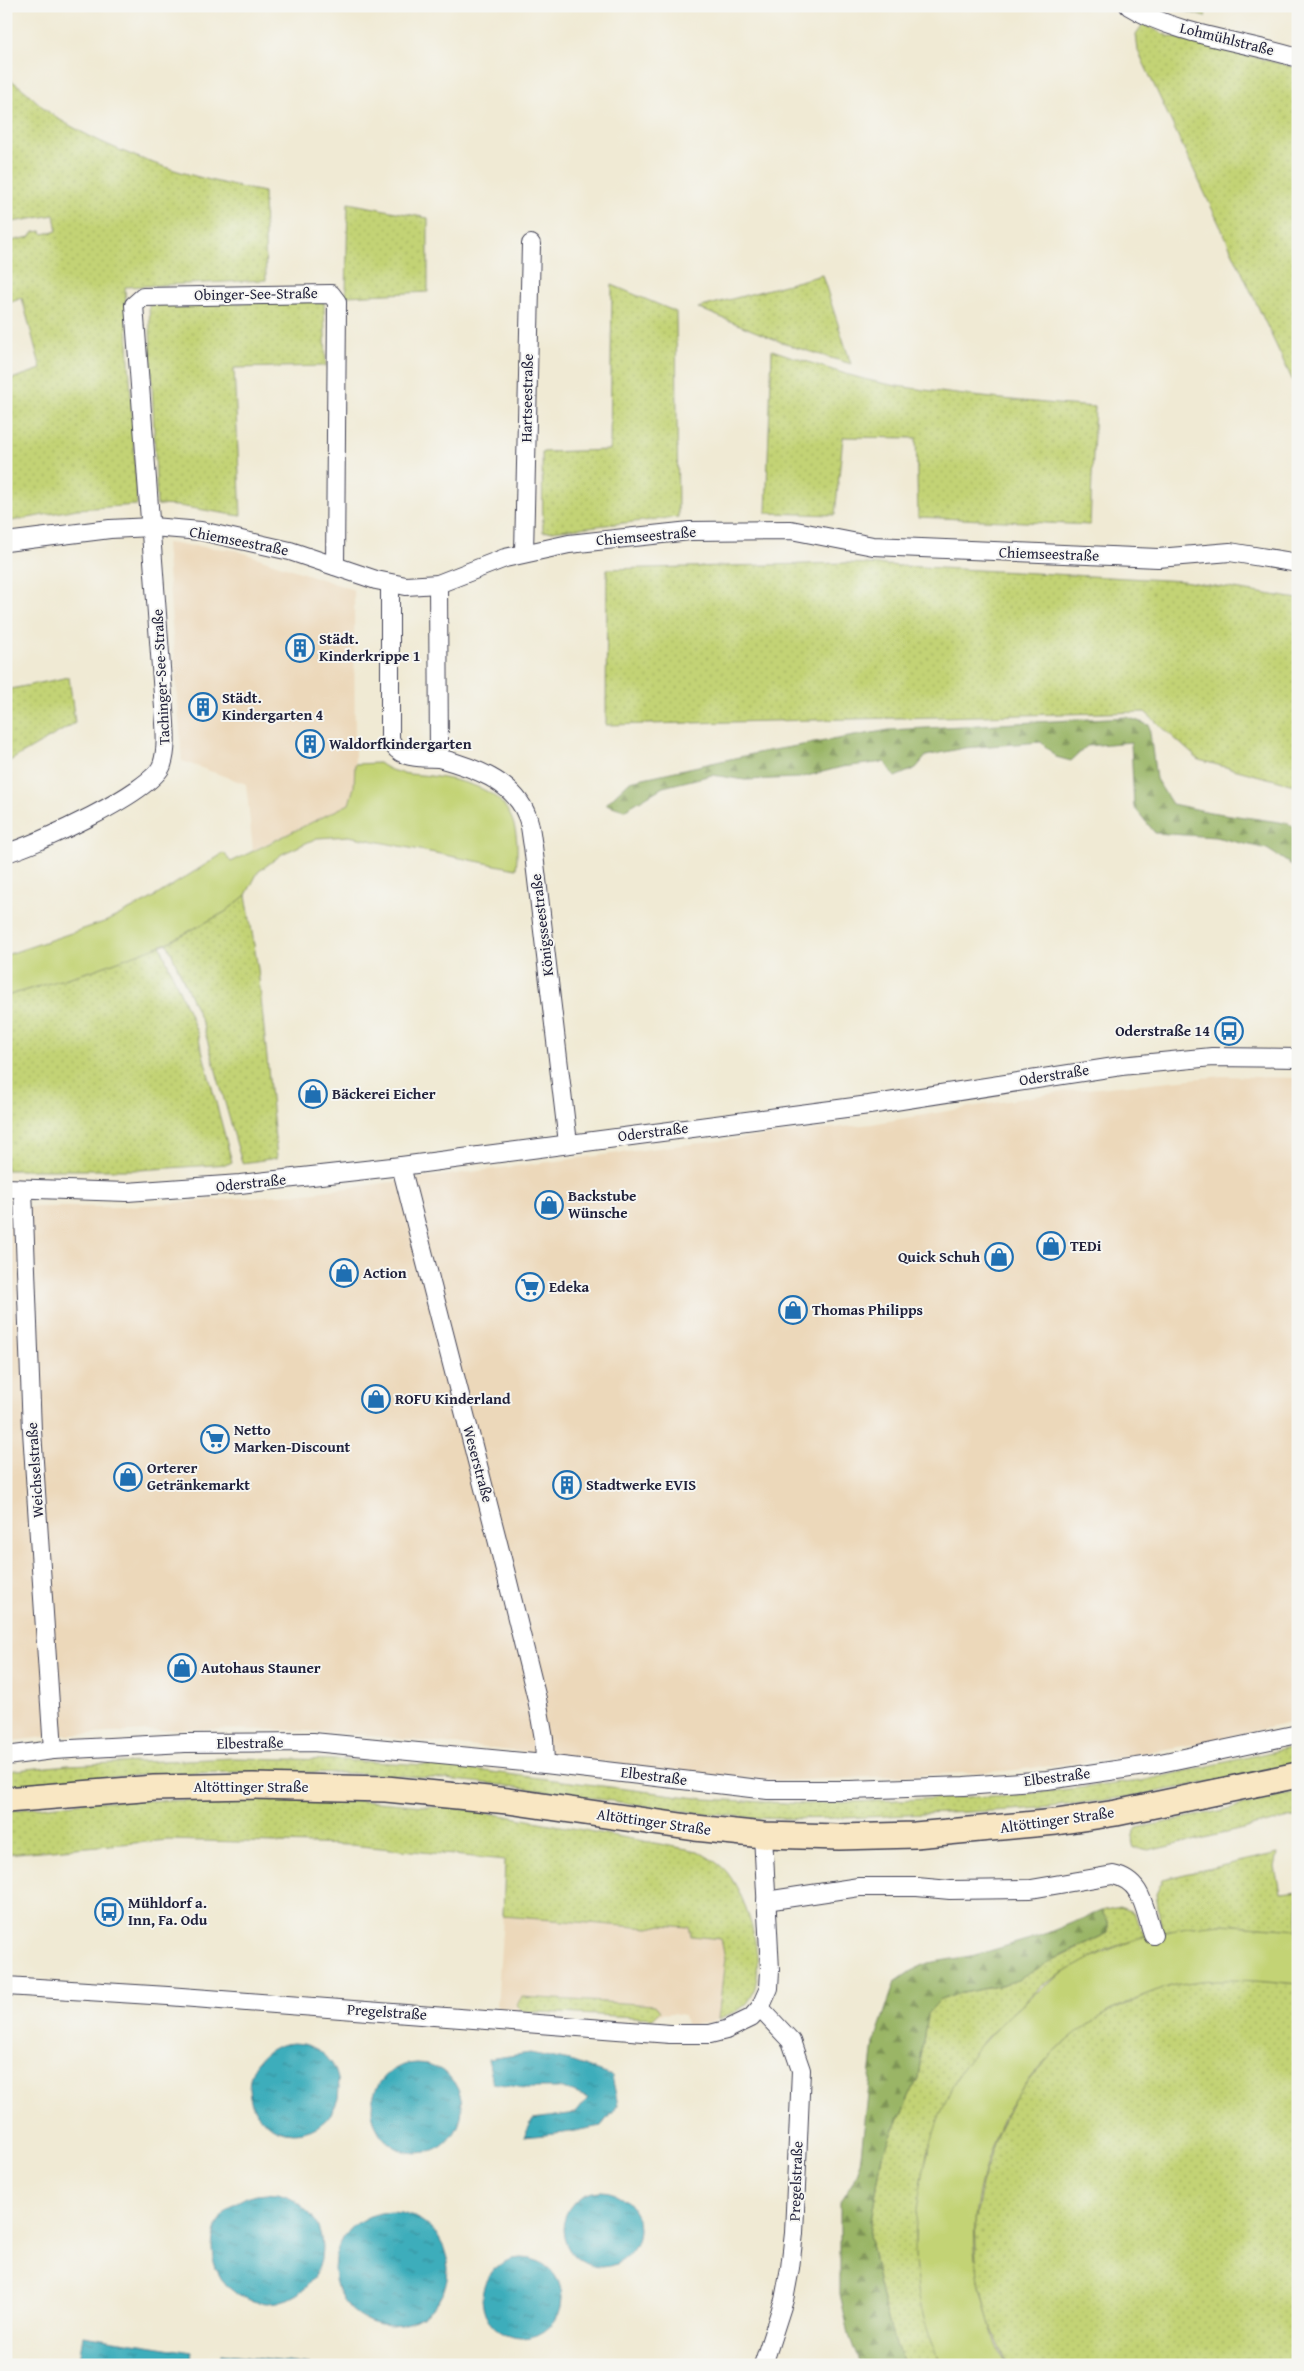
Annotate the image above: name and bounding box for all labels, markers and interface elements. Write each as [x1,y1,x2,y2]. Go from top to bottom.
street label: Lohmühlstraße [1178,17,1277,60]
street label: Obinger-See-Straße [194,282,318,305]
street label: Hartseestraße [515,353,538,443]
street label: Chiemseestraße [188,521,290,560]
street label: Chiemseestraße [595,521,697,550]
street label: Chiemseestraße [999,541,1100,566]
street label: Tachinger-See-Straße [146,608,175,746]
place label: Städt. Kinderkrippe 1 [319,628,420,666]
building icon: Städt. Kinderkrippe 1 [285,633,315,663]
place label: Städt. Kindergarten 4 [222,687,324,725]
building icon: Städt. Kindergarten 4 [188,692,218,722]
building icon: Waldorfkindergarten [295,729,325,759]
place label: Waldorfkindergarten [329,733,472,754]
street label: Königsseestraße [525,873,558,977]
bus stop icon: Oderstraße 14 [1214,1016,1244,1046]
place label: Oderstraße 14 [1115,1020,1210,1041]
street label: Oderstraße [1017,1059,1090,1090]
shop icon: Bäckerei Eicher [298,1079,328,1109]
place label: Bäckerei Eicher [332,1083,436,1104]
street label: Oderstraße [617,1117,689,1146]
street label: Oderstraße [215,1168,287,1197]
place label: Backstube Wünsche [568,1185,636,1223]
shop icon: Backstube Wünsche [534,1190,564,1220]
shop icon: TEDi [1036,1231,1066,1261]
place label: TEDi [1070,1235,1102,1256]
shop icon: Quick Schuh [984,1242,1014,1272]
place label: Quick Schuh [898,1246,980,1267]
shop icon: Action [329,1258,359,1288]
place label: Action [363,1262,407,1283]
supermarket icon: Edeka [515,1272,545,1302]
place label: Edeka [549,1276,590,1297]
shop icon: Thomas Philipps [778,1295,808,1325]
place label: Thomas Philipps [812,1299,923,1320]
shop icon: ROFU Kinderland [361,1384,391,1414]
place label: ROFU Kinderland [395,1388,511,1409]
place label: Netto Marken-Discount [234,1419,351,1457]
street label: Weichselstraße [21,1422,48,1518]
street label: Weserstraße [458,1423,499,1505]
supermarket icon: Netto Marken-Discount [200,1424,230,1454]
place label: Orterer Getränkemarkt [147,1457,250,1495]
shop icon: Orterer Getränkemarkt [113,1462,143,1492]
building icon: Stadtwerke EVIS [552,1470,582,1500]
place label: Stadtwerke EVIS [586,1474,696,1495]
shop icon: Autohaus Stauner [167,1653,197,1683]
place label: Autohaus Stauner [201,1657,321,1678]
street label: Elbestraße [216,1731,284,1754]
street label: Elbestraße [620,1761,688,1790]
street label: Elbestraße [1023,1762,1091,1791]
street label: Altöttinger Straße [193,1776,309,1797]
street label: Altöttinger Straße [998,1801,1115,1838]
street label: Altöttinger Straße [596,1803,713,1840]
place label: Mühldorf a. Inn, Fa. Odu [128,1892,208,1930]
bus stop icon: Mühldorf a. Inn, Fa. Odu [94,1897,124,1927]
street label: Pregelstraße [346,1998,428,2025]
street label: Pregelstraße [784,2141,807,2221]

